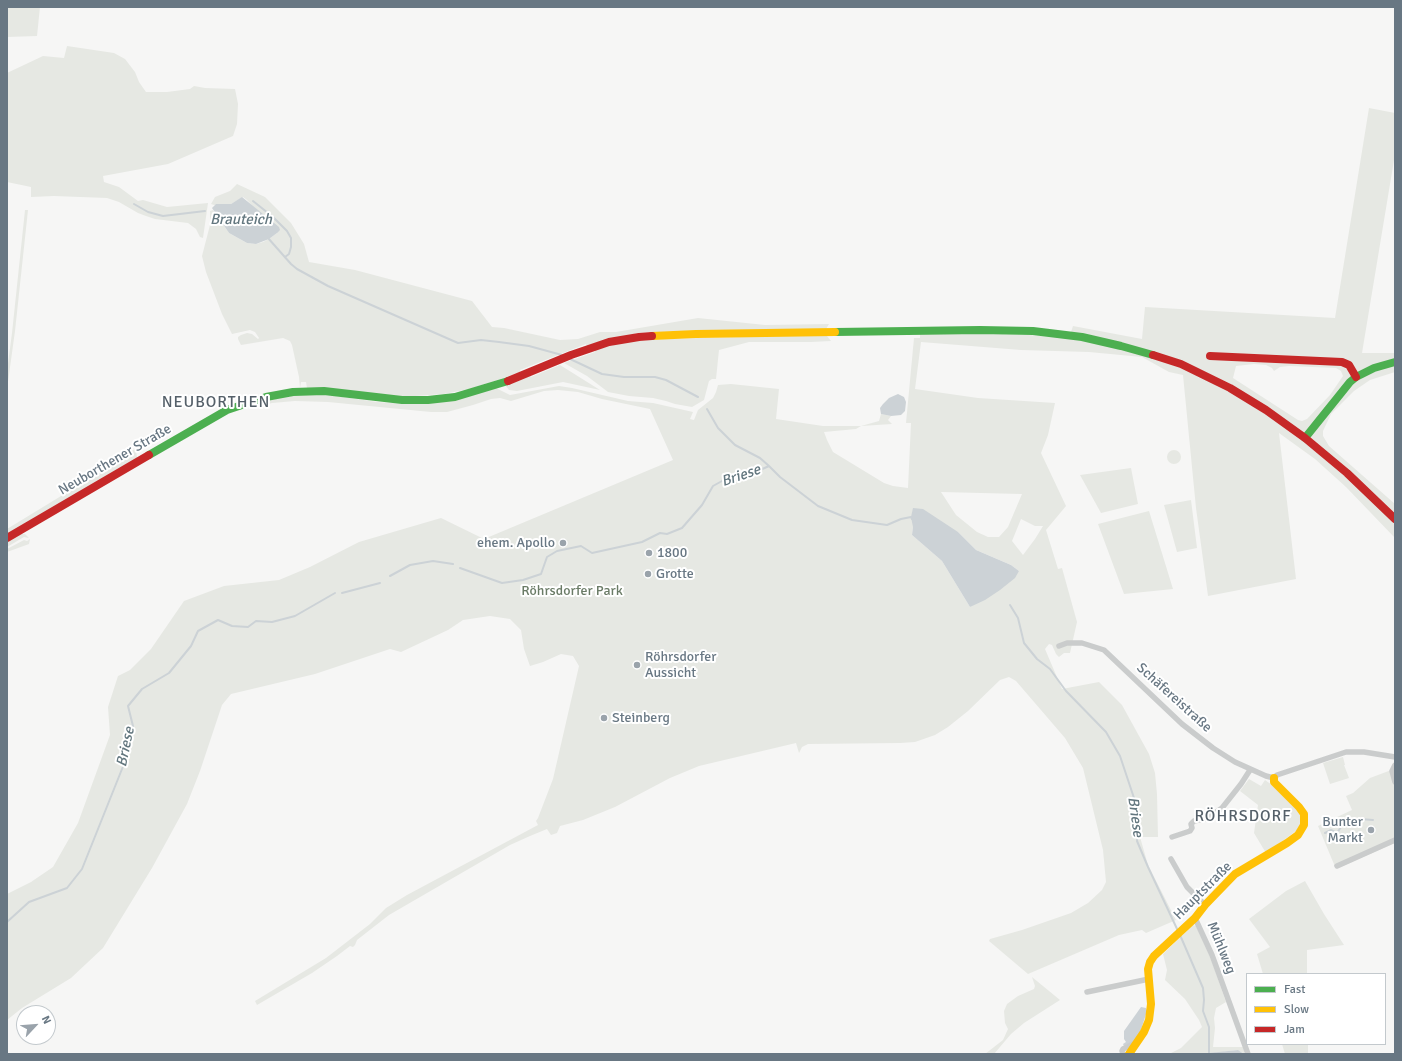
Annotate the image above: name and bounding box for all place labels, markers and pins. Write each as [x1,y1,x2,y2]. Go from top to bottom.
place label: ehem. Apollo [477,535,555,551]
marker: ehem. Apollo [558,538,568,548]
place label: 1800 [657,545,687,561]
marker: 1800 [644,548,654,558]
place label: Grotte [656,566,694,582]
marker: Grotte [643,569,653,579]
place label: Röhrsdorfer Aussicht [645,649,716,682]
marker: Röhrsdorfer Aussicht [632,660,642,670]
place label: Steinberg [612,710,670,726]
marker: Steinberg [599,713,609,723]
place label: Bunter Markt [1322,814,1363,846]
marker: Bunter Markt [1366,825,1376,835]

